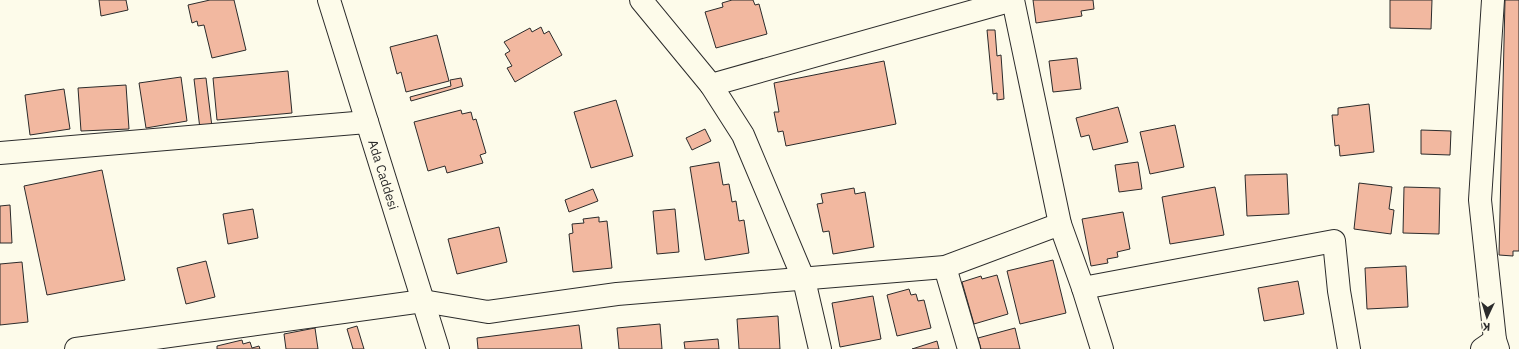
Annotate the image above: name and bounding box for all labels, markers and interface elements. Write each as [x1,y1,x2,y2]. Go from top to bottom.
street label: Ada Caddesi [365,137,403,212]
north arrow [1467,297,1507,337]
text: K [1482,320,1491,334]

